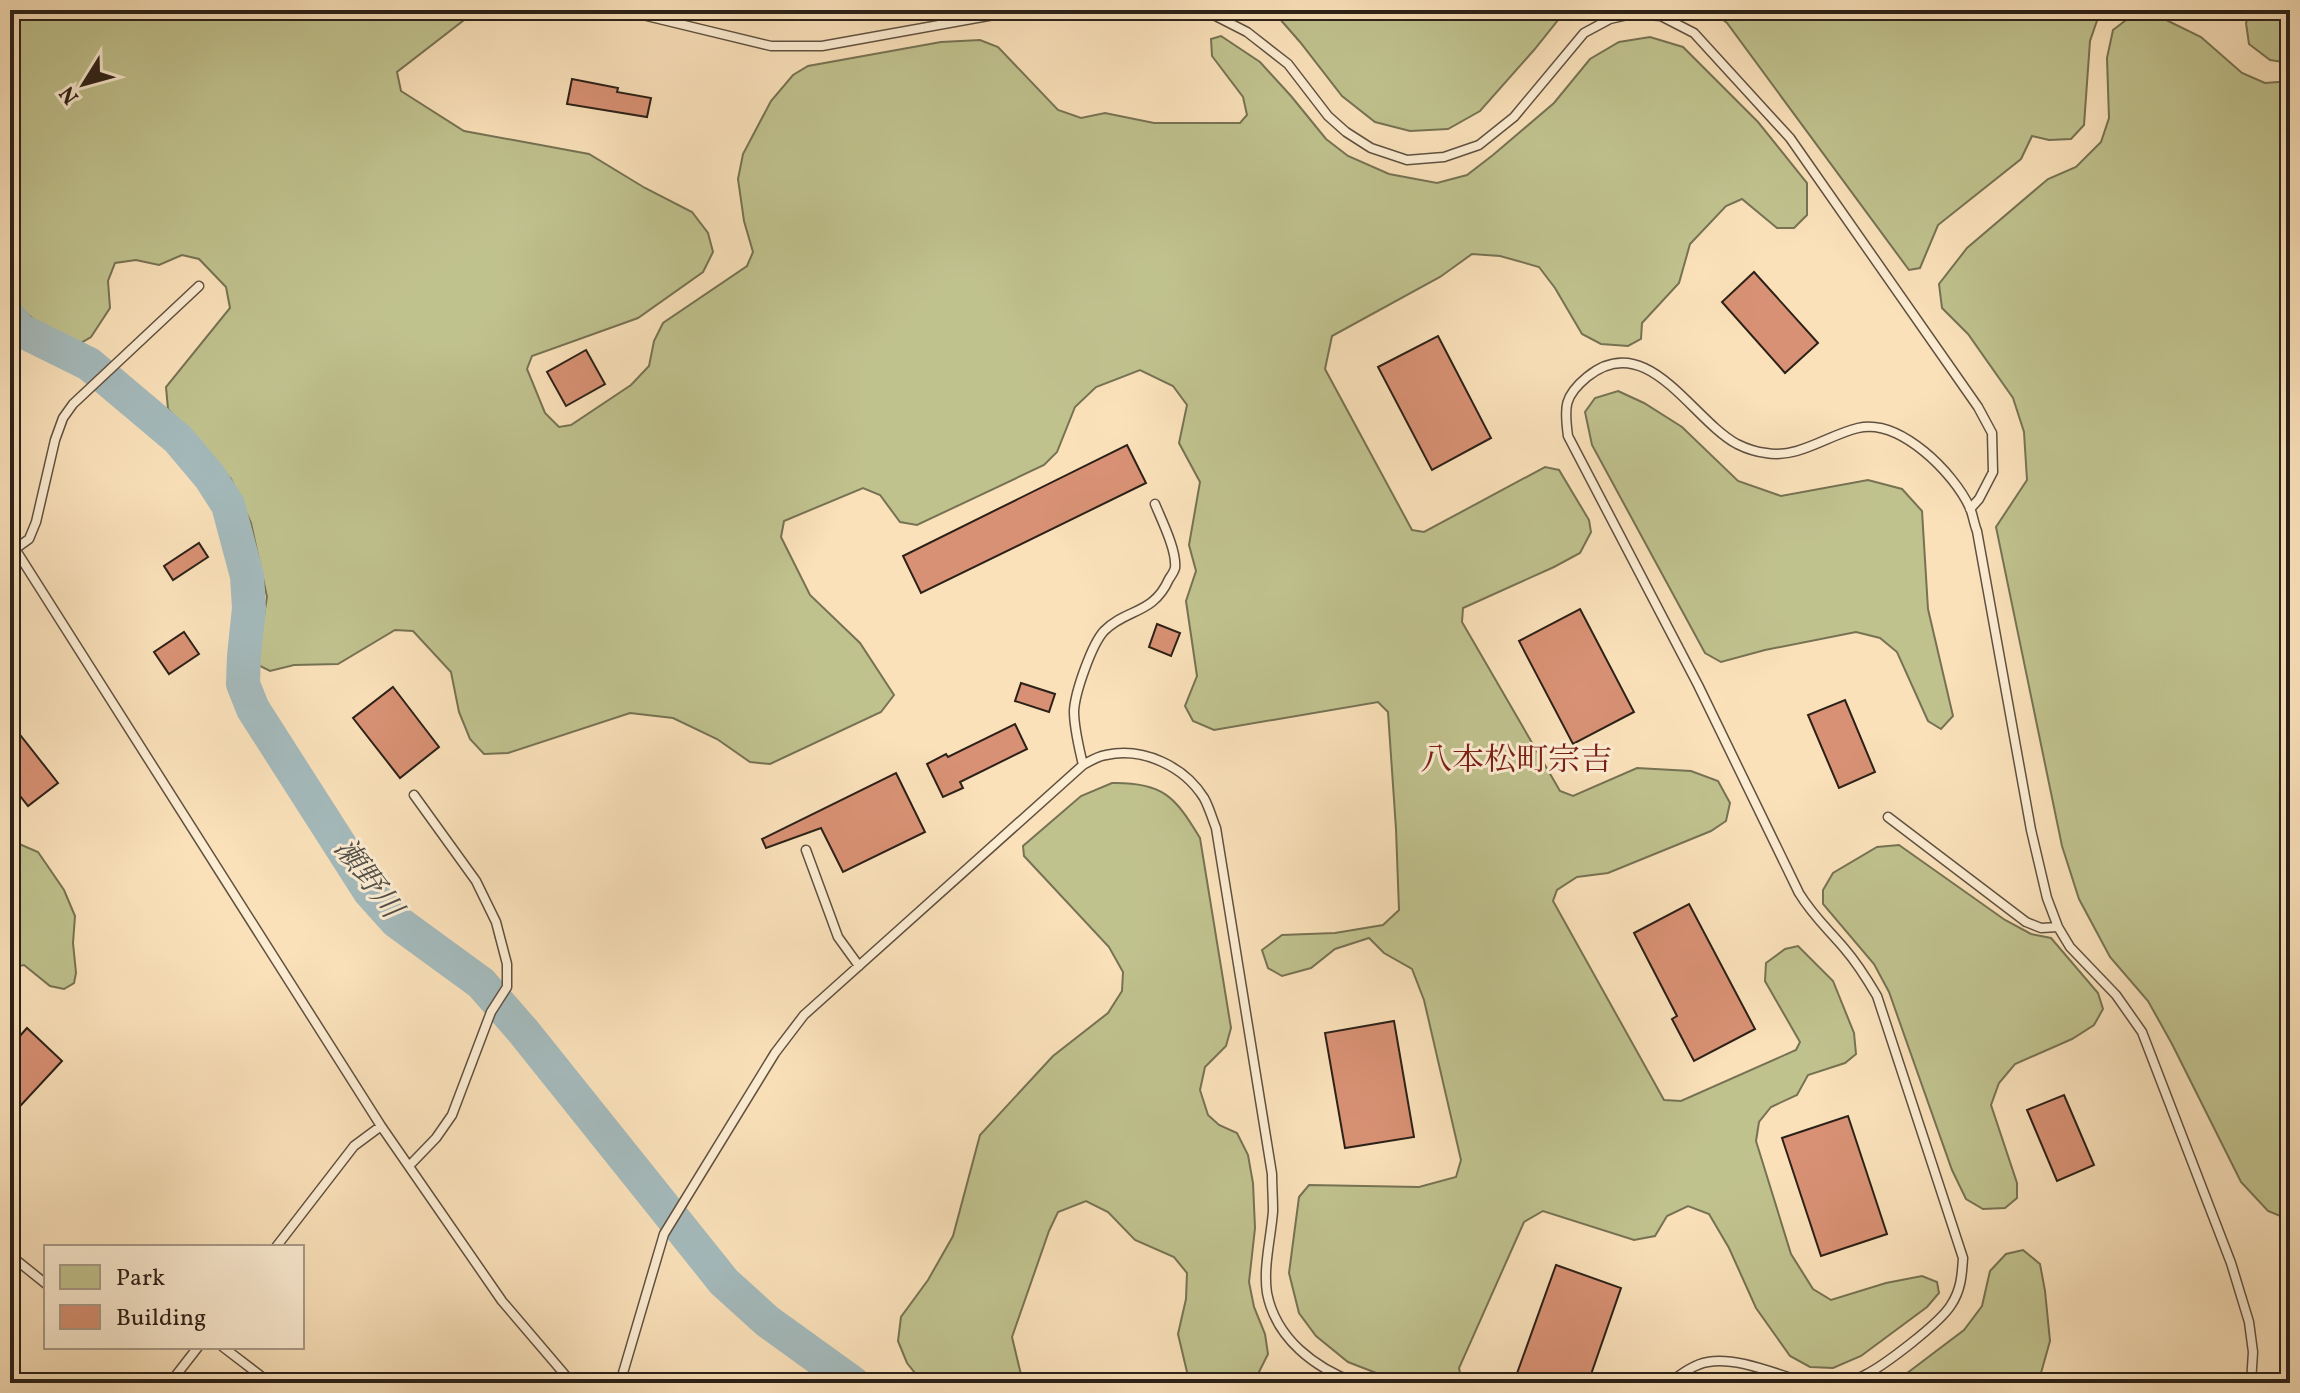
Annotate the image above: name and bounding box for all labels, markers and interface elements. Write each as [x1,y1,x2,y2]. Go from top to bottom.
north arrow [44,44,124,124]
text: N [53,79,87,110]
district label: 八本松町宗吉 [1420,740,1612,784]
water label: 瀬野川 [323,830,413,930]
legend [44,1245,304,1349]
text: Park [116,1262,165,1296]
text: Building [116,1302,206,1336]

